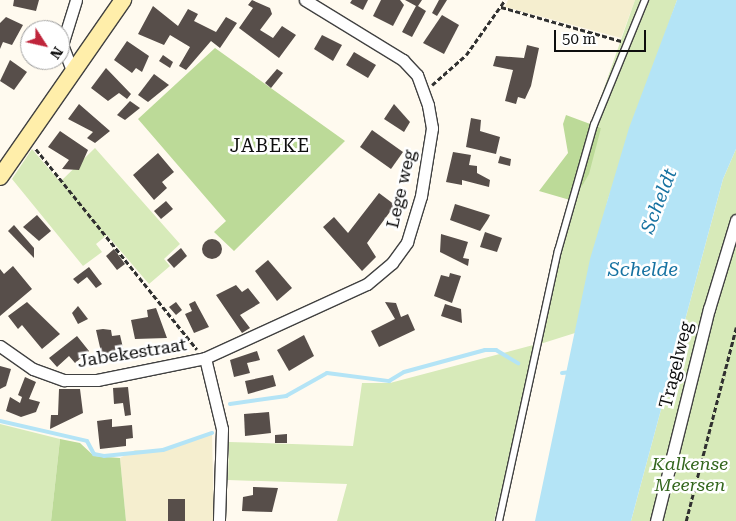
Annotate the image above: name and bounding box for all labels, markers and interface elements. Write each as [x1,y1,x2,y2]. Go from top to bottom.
north arrow [20,20,70,70]
scale bar [556,20,648,52]
text: 50 m [562,30,596,48]
text: N [47,44,66,62]
district label: JABEKE [229,135,311,157]
street label: Lege weg [382,148,420,230]
water label: Scheldt [636,165,682,237]
water label: Schelde [608,259,678,281]
street label: Tragelweg [655,319,697,411]
street label: Jabekestraat [76,334,188,372]
park label: Kalkense Meersen [652,454,728,496]

